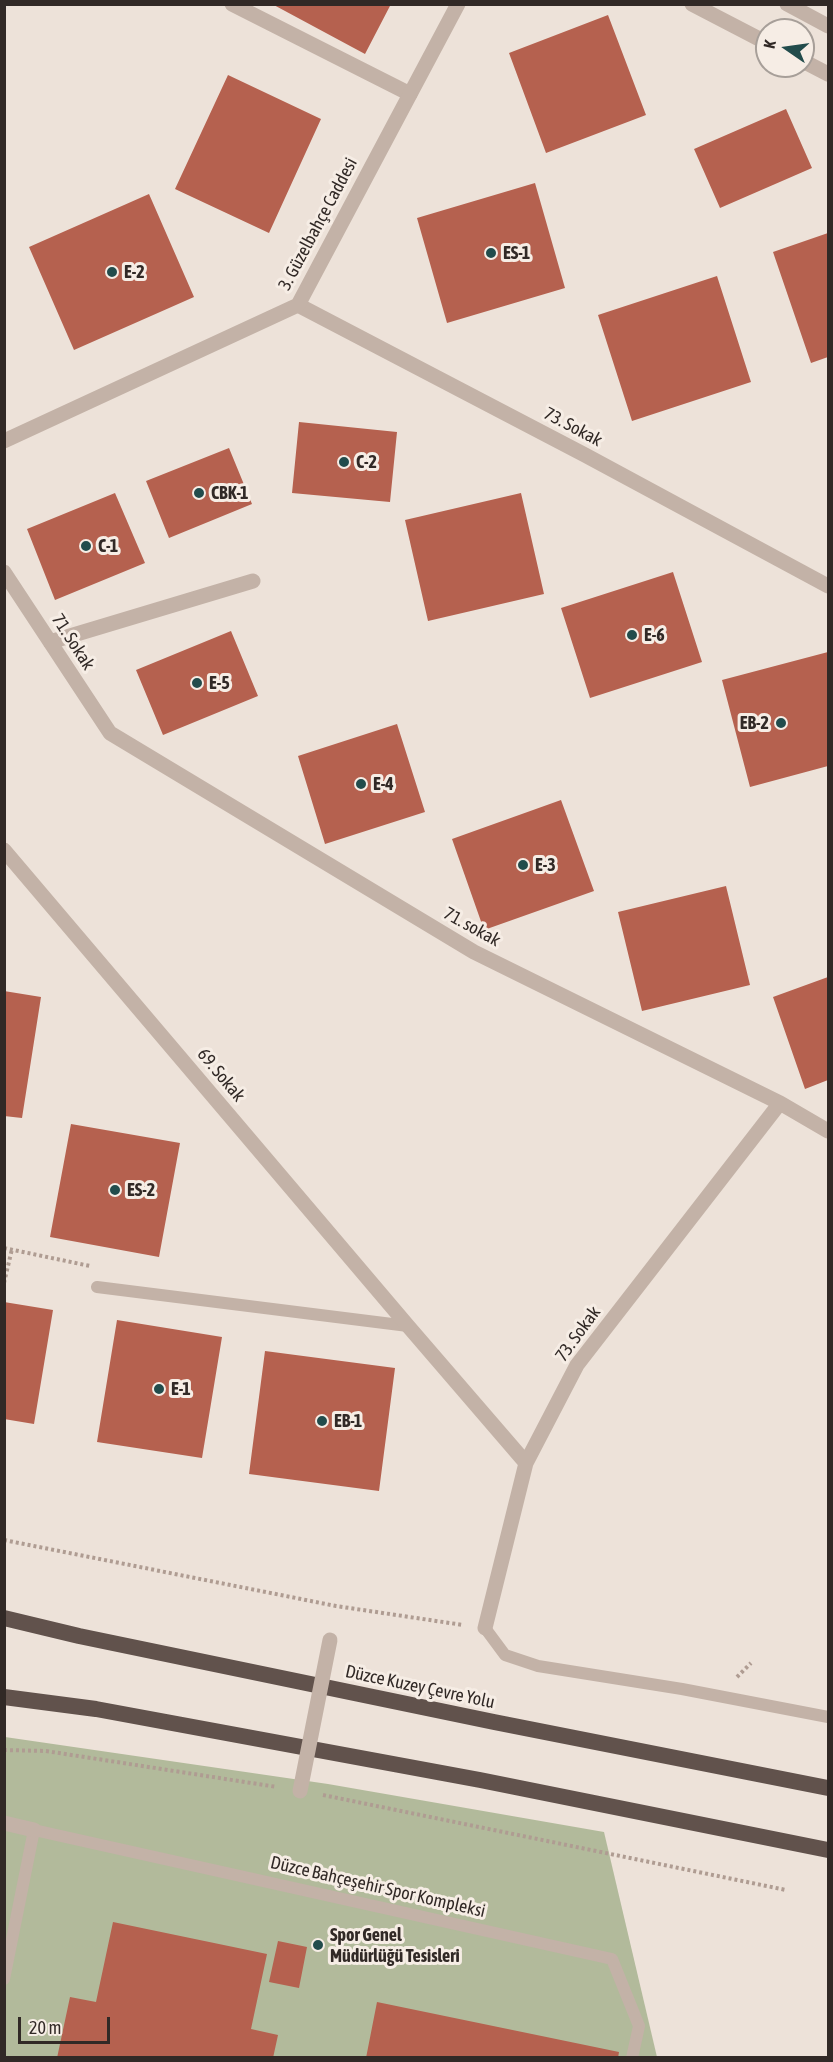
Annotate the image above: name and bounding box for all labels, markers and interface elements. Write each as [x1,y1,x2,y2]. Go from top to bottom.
north arrow [755,18,815,78]
text: K [760,39,779,50]
street label: 3. Güzelbahçe Caddesi [274,154,362,294]
place label: ES-1 [503,242,530,264]
marker: ES-1 [484,246,498,260]
place label: E-2 [124,261,145,283]
marker: E-2 [105,265,119,279]
street label: 73. Sokak [540,403,606,451]
place label: C-2 [356,451,377,473]
marker: C-2 [337,455,351,469]
place label: CBK-1 [211,482,249,504]
marker: CBK-1 [192,486,206,500]
place label: C-1 [98,535,118,557]
marker: C-1 [79,539,93,553]
street label: 71. Sokak [47,610,99,674]
place label: E-6 [644,624,665,646]
marker: E-6 [625,628,639,642]
place label: E-5 [209,672,230,694]
marker: E-5 [190,676,204,690]
place label: EB-2 [740,712,769,734]
marker: EB-2 [774,716,788,730]
place label: E-4 [373,773,394,795]
marker: E-4 [354,777,368,791]
place label: E-3 [535,854,556,876]
marker: E-3 [516,858,530,872]
street label: 71. sokak [440,903,504,951]
street label: 69. Sokak [193,1044,249,1106]
place label: ES-2 [127,1179,155,1201]
marker: ES-2 [108,1183,122,1197]
street label: 73. Sokak [551,1302,605,1366]
place label: E-1 [171,1378,191,1400]
marker: E-1 [152,1382,166,1396]
place label: EB-1 [334,1410,362,1432]
marker: EB-1 [315,1414,329,1428]
street label: Düzce Kuzey Çevre Yolu [343,1661,497,1713]
street label: Düzce Bahçeşehir Spor Kompleksi [268,1852,488,1922]
place label: Spor Genel Müdürlüğü Tesisleri [330,1924,460,1966]
marker: Spor Genel Müdürlüğü Tesisleri [311,1938,325,1952]
scale bar [21,2005,112,2043]
text: 20 m [29,2017,61,2038]

